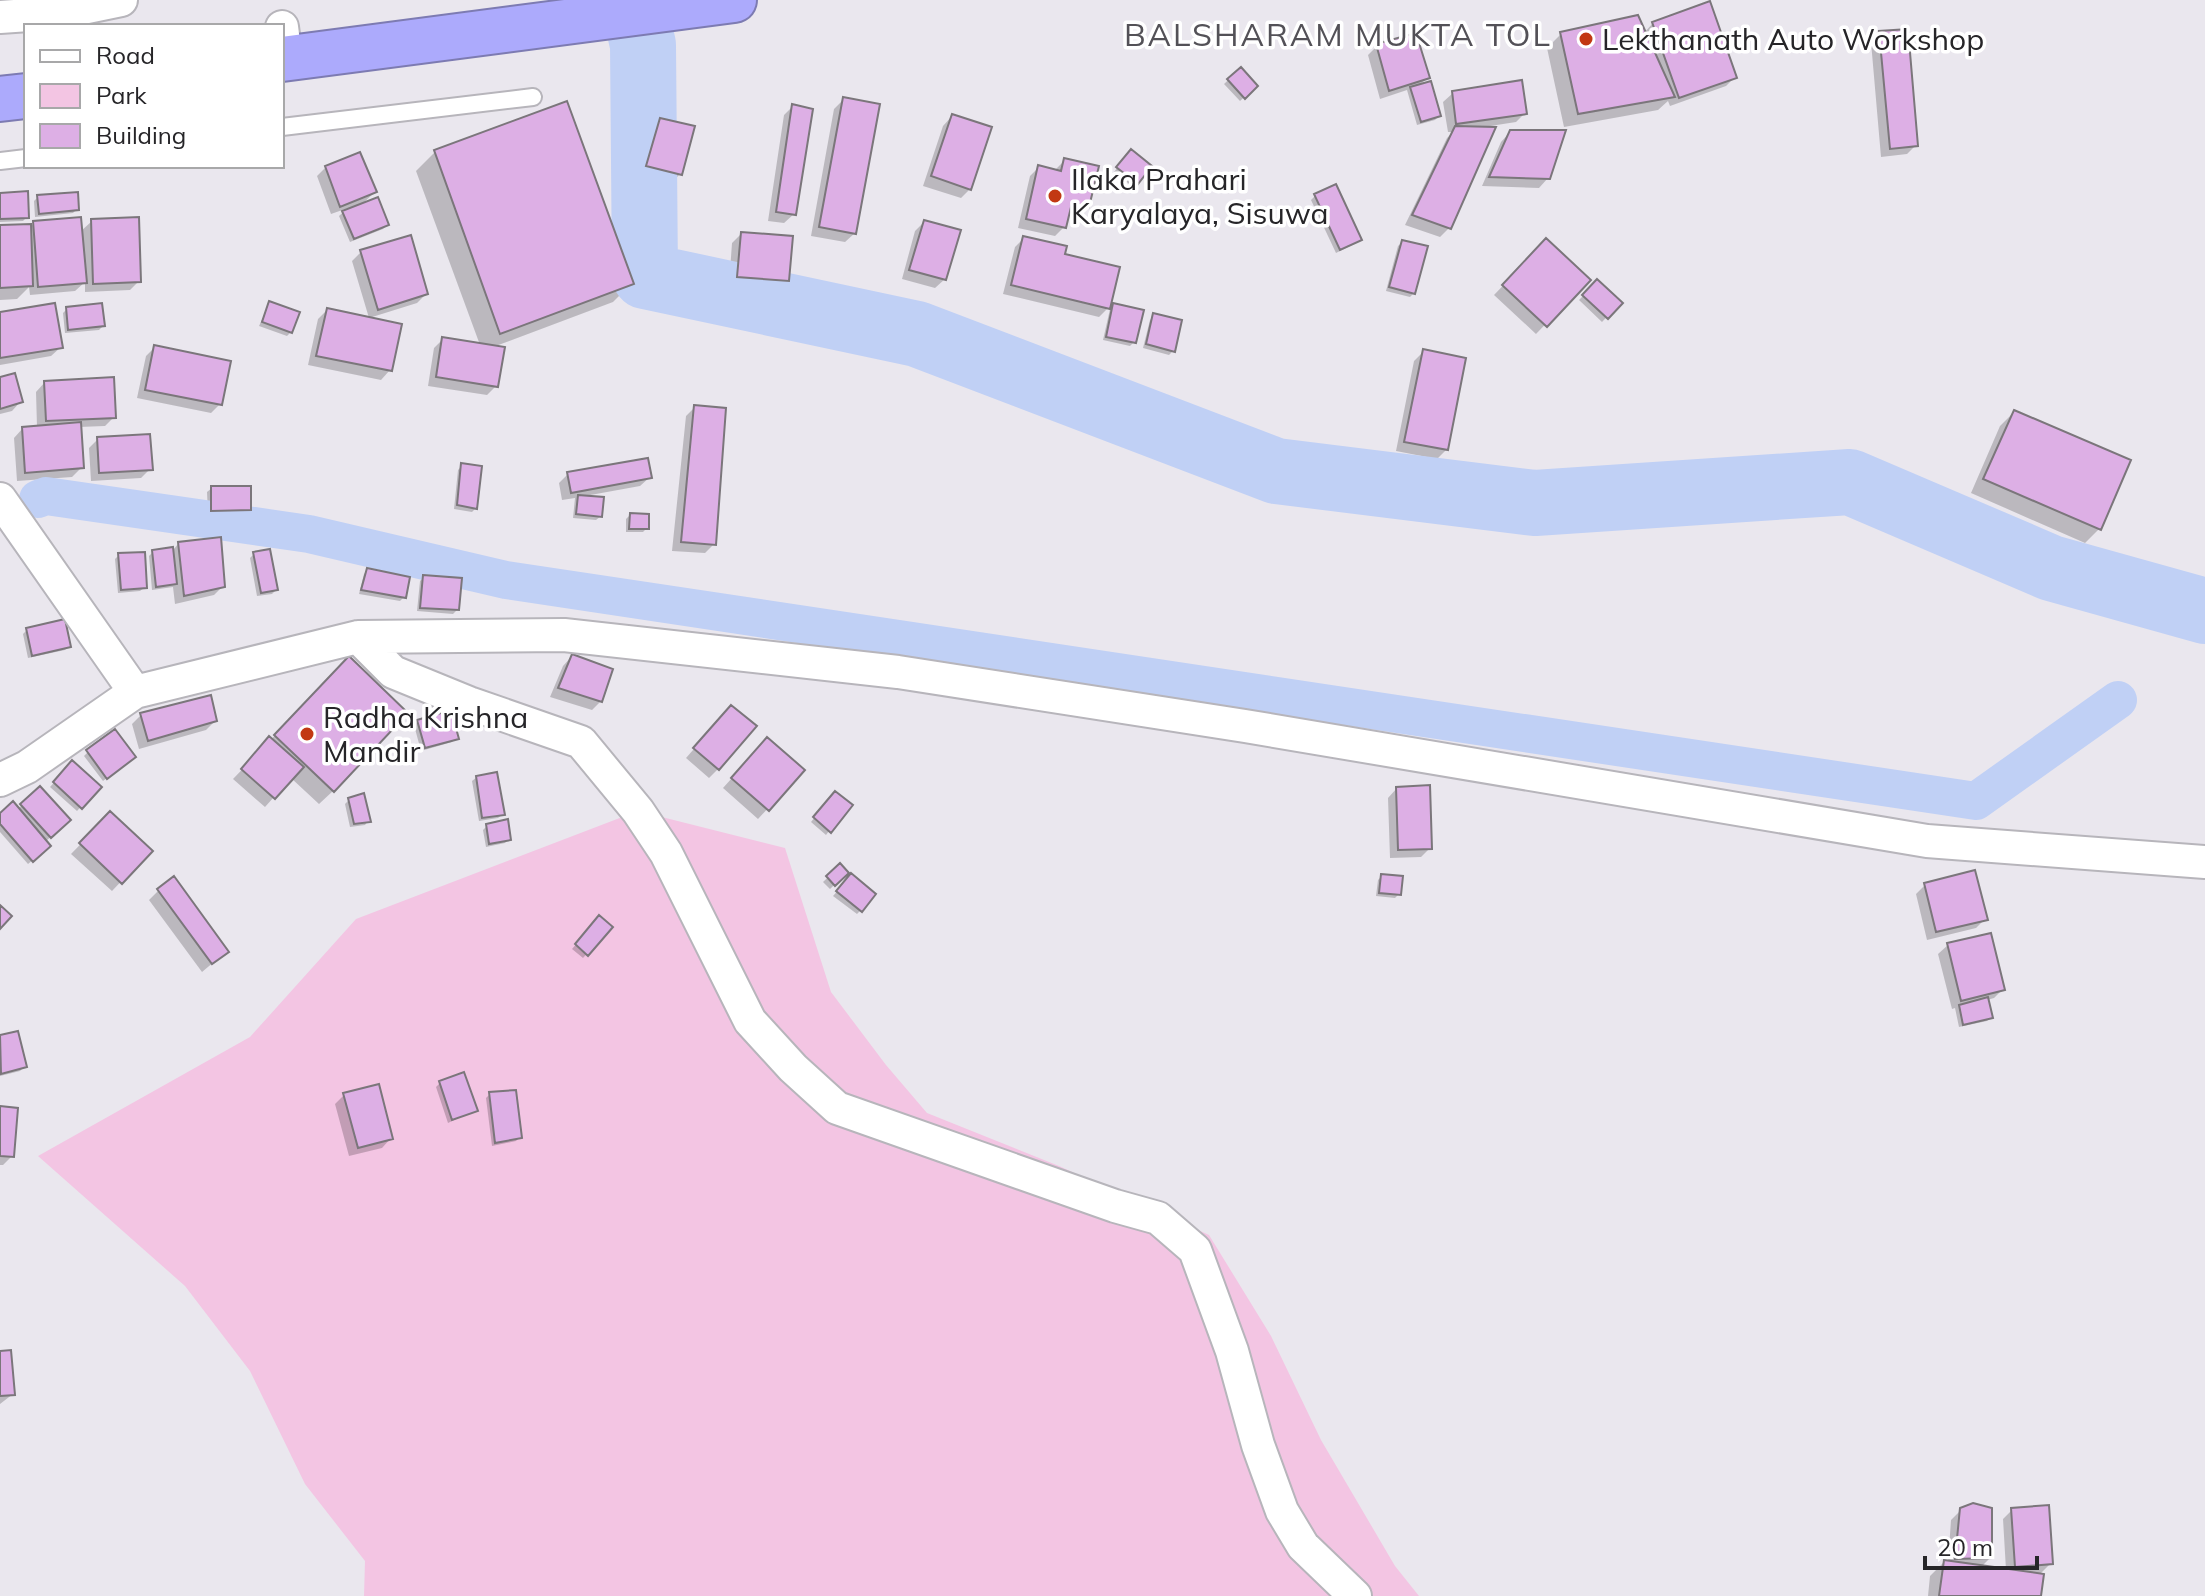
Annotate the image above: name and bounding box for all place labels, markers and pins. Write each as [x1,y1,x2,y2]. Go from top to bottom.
place label: Lekthanath Auto Workshop [1602,20,1984,58]
marker: Lekthanath Auto Workshop [1577,30,1595,48]
place label: Ilaka Prahari Karyalaya, Sisuwa [1071,160,1329,232]
marker: Ilaka Prahari Karyalaya, Sisuwa [1046,187,1064,205]
place label: Radha Krishna Mandir [323,698,528,770]
marker: Radha Krishna Mandir [298,725,316,743]

